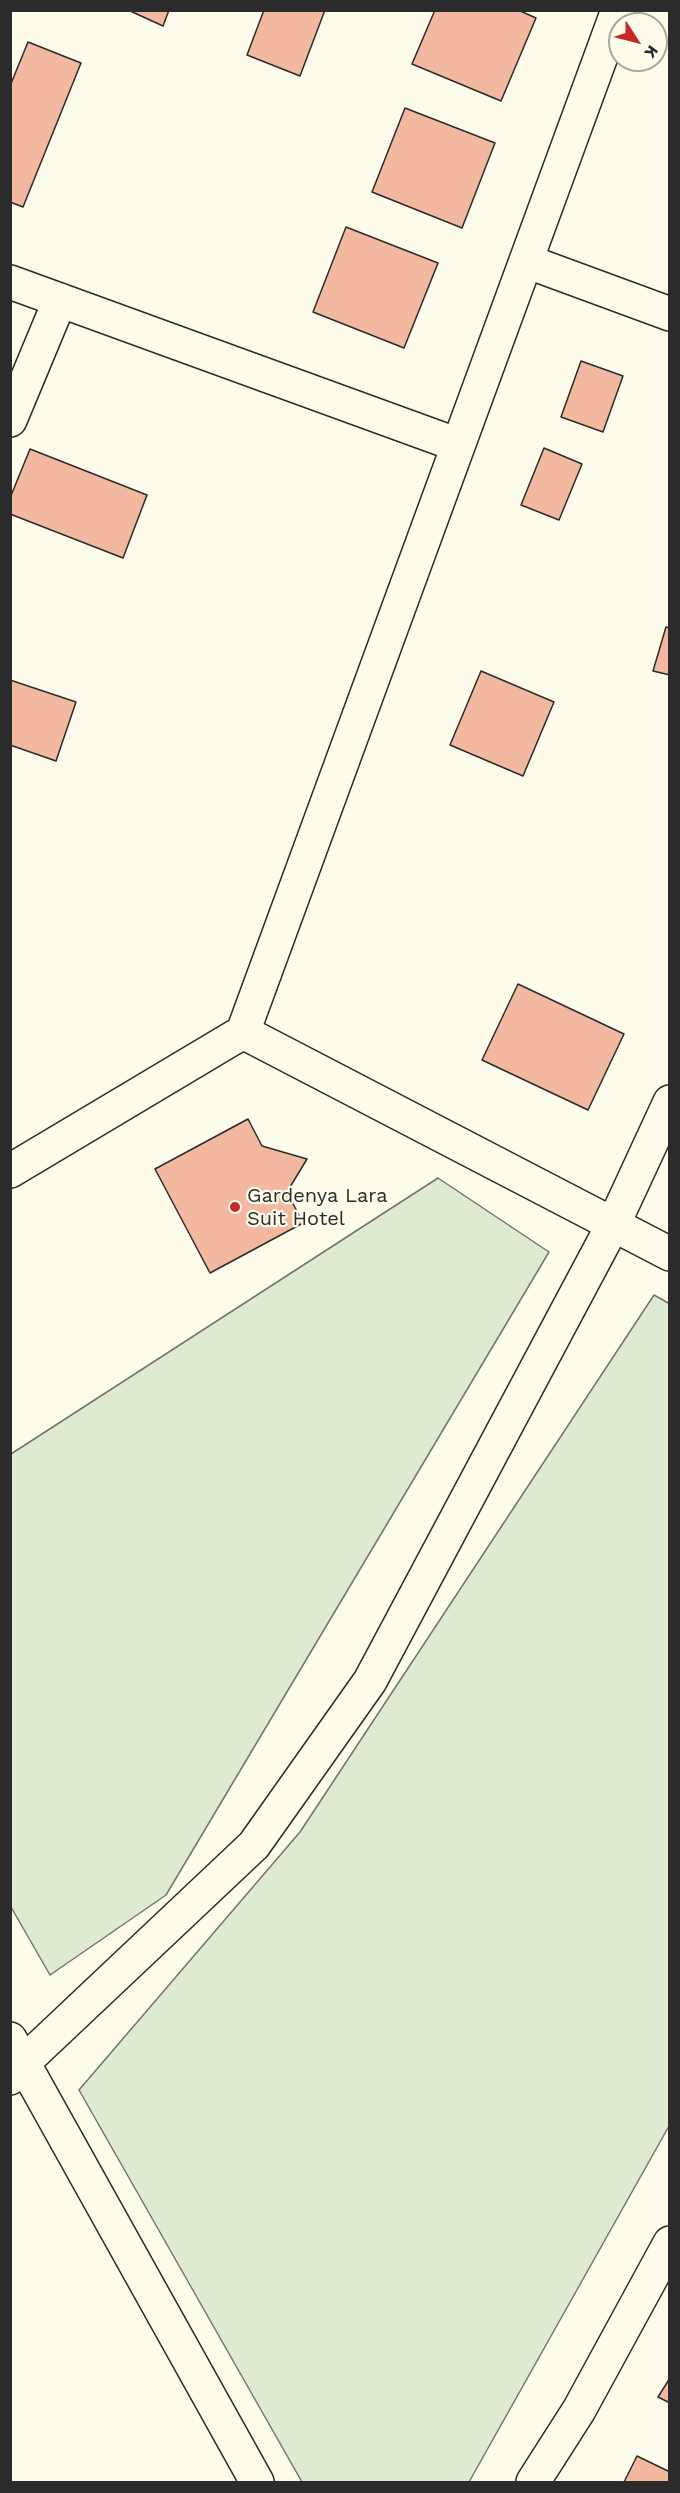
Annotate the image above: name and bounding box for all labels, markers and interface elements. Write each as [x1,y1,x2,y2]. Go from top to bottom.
north arrow [608,12,668,72]
text: K [640,42,662,62]
place label: Gardenya Lara Suit Hotel [247,1184,387,1231]
marker: Gardenya Lara Suit Hotel [228,1200,242,1214]

